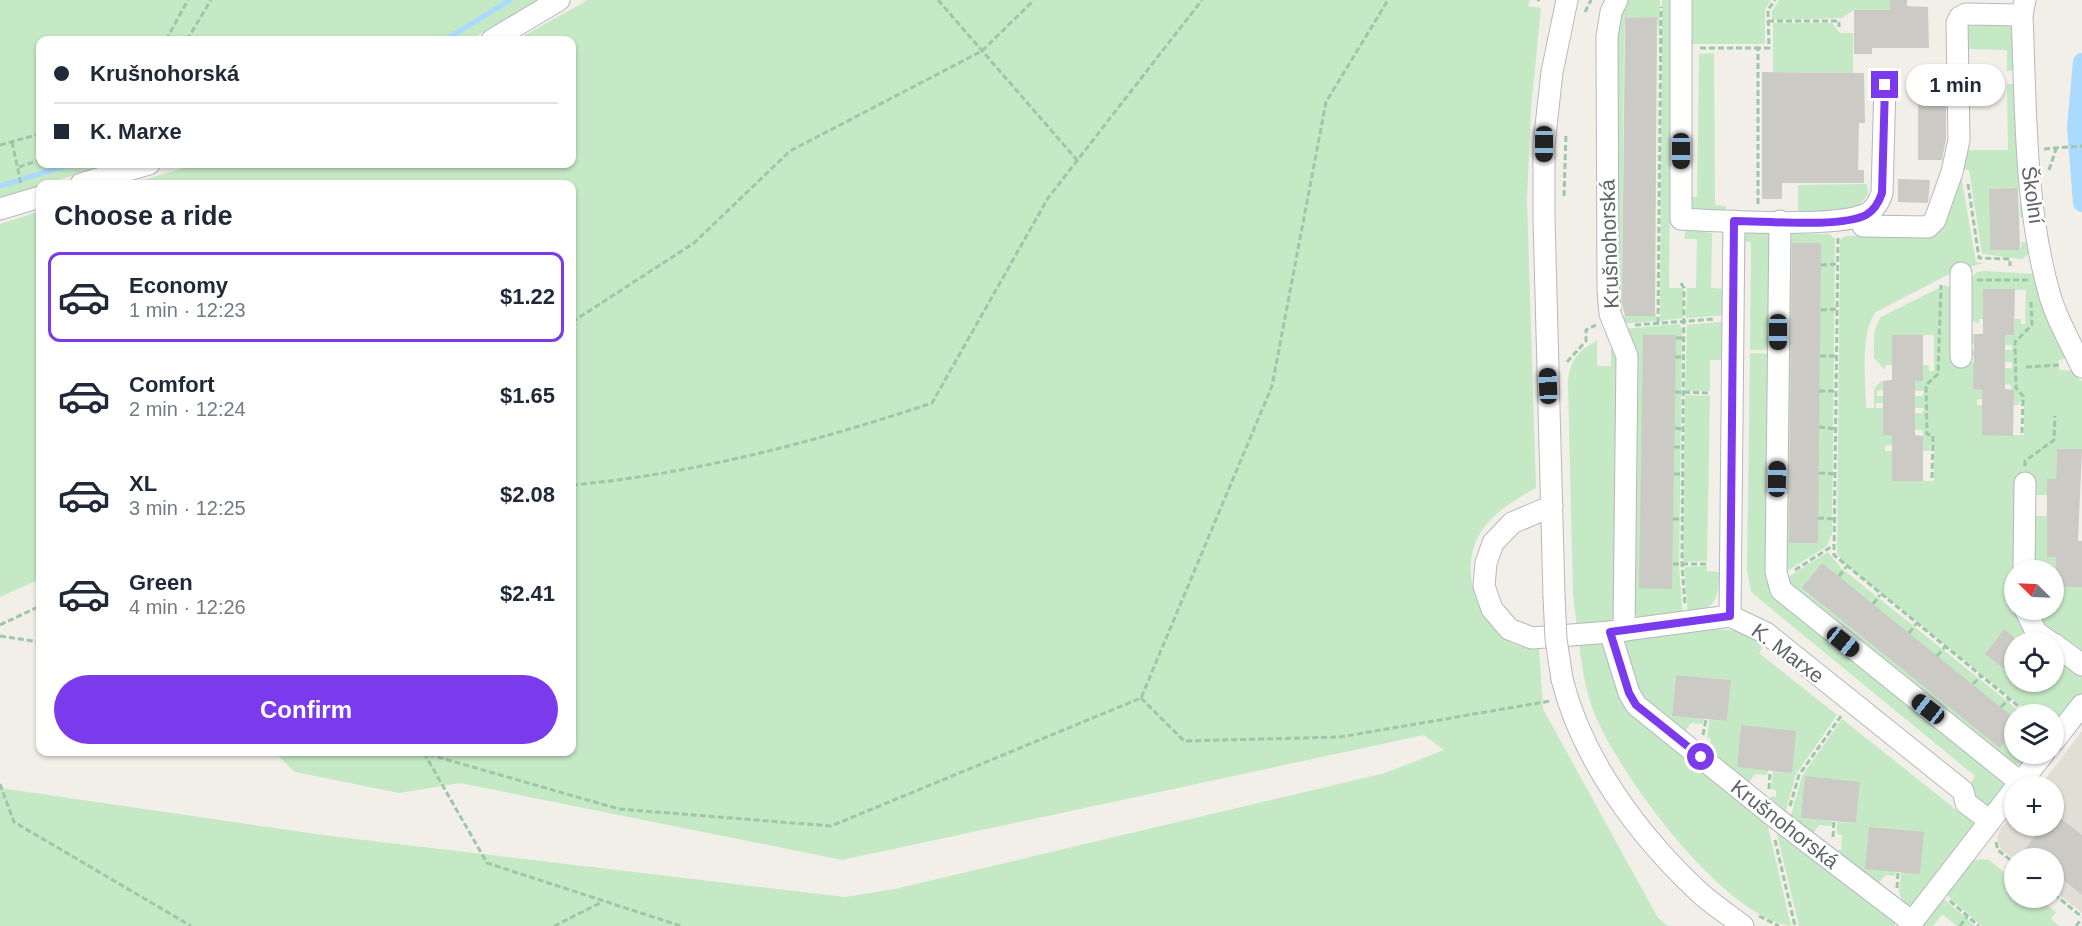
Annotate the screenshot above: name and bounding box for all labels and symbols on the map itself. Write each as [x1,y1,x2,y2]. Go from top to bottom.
callout: 1 min [1906,64,2005,106]
route end [1871,71,1898,98]
car [1535,126,1553,162]
car [1672,133,1690,169]
street label: Školní [2018,164,2048,226]
street label: Krušnohorská [1595,179,1623,309]
car [1769,314,1787,350]
car [1538,368,1558,404]
car [1768,461,1786,497]
north arrow [2004,560,2064,620]
street label: K. Marxe [1748,619,1828,687]
car [1823,624,1863,660]
car [1908,691,1948,727]
route start [1687,743,1714,770]
street label: Krušnohorská [1727,775,1843,873]

